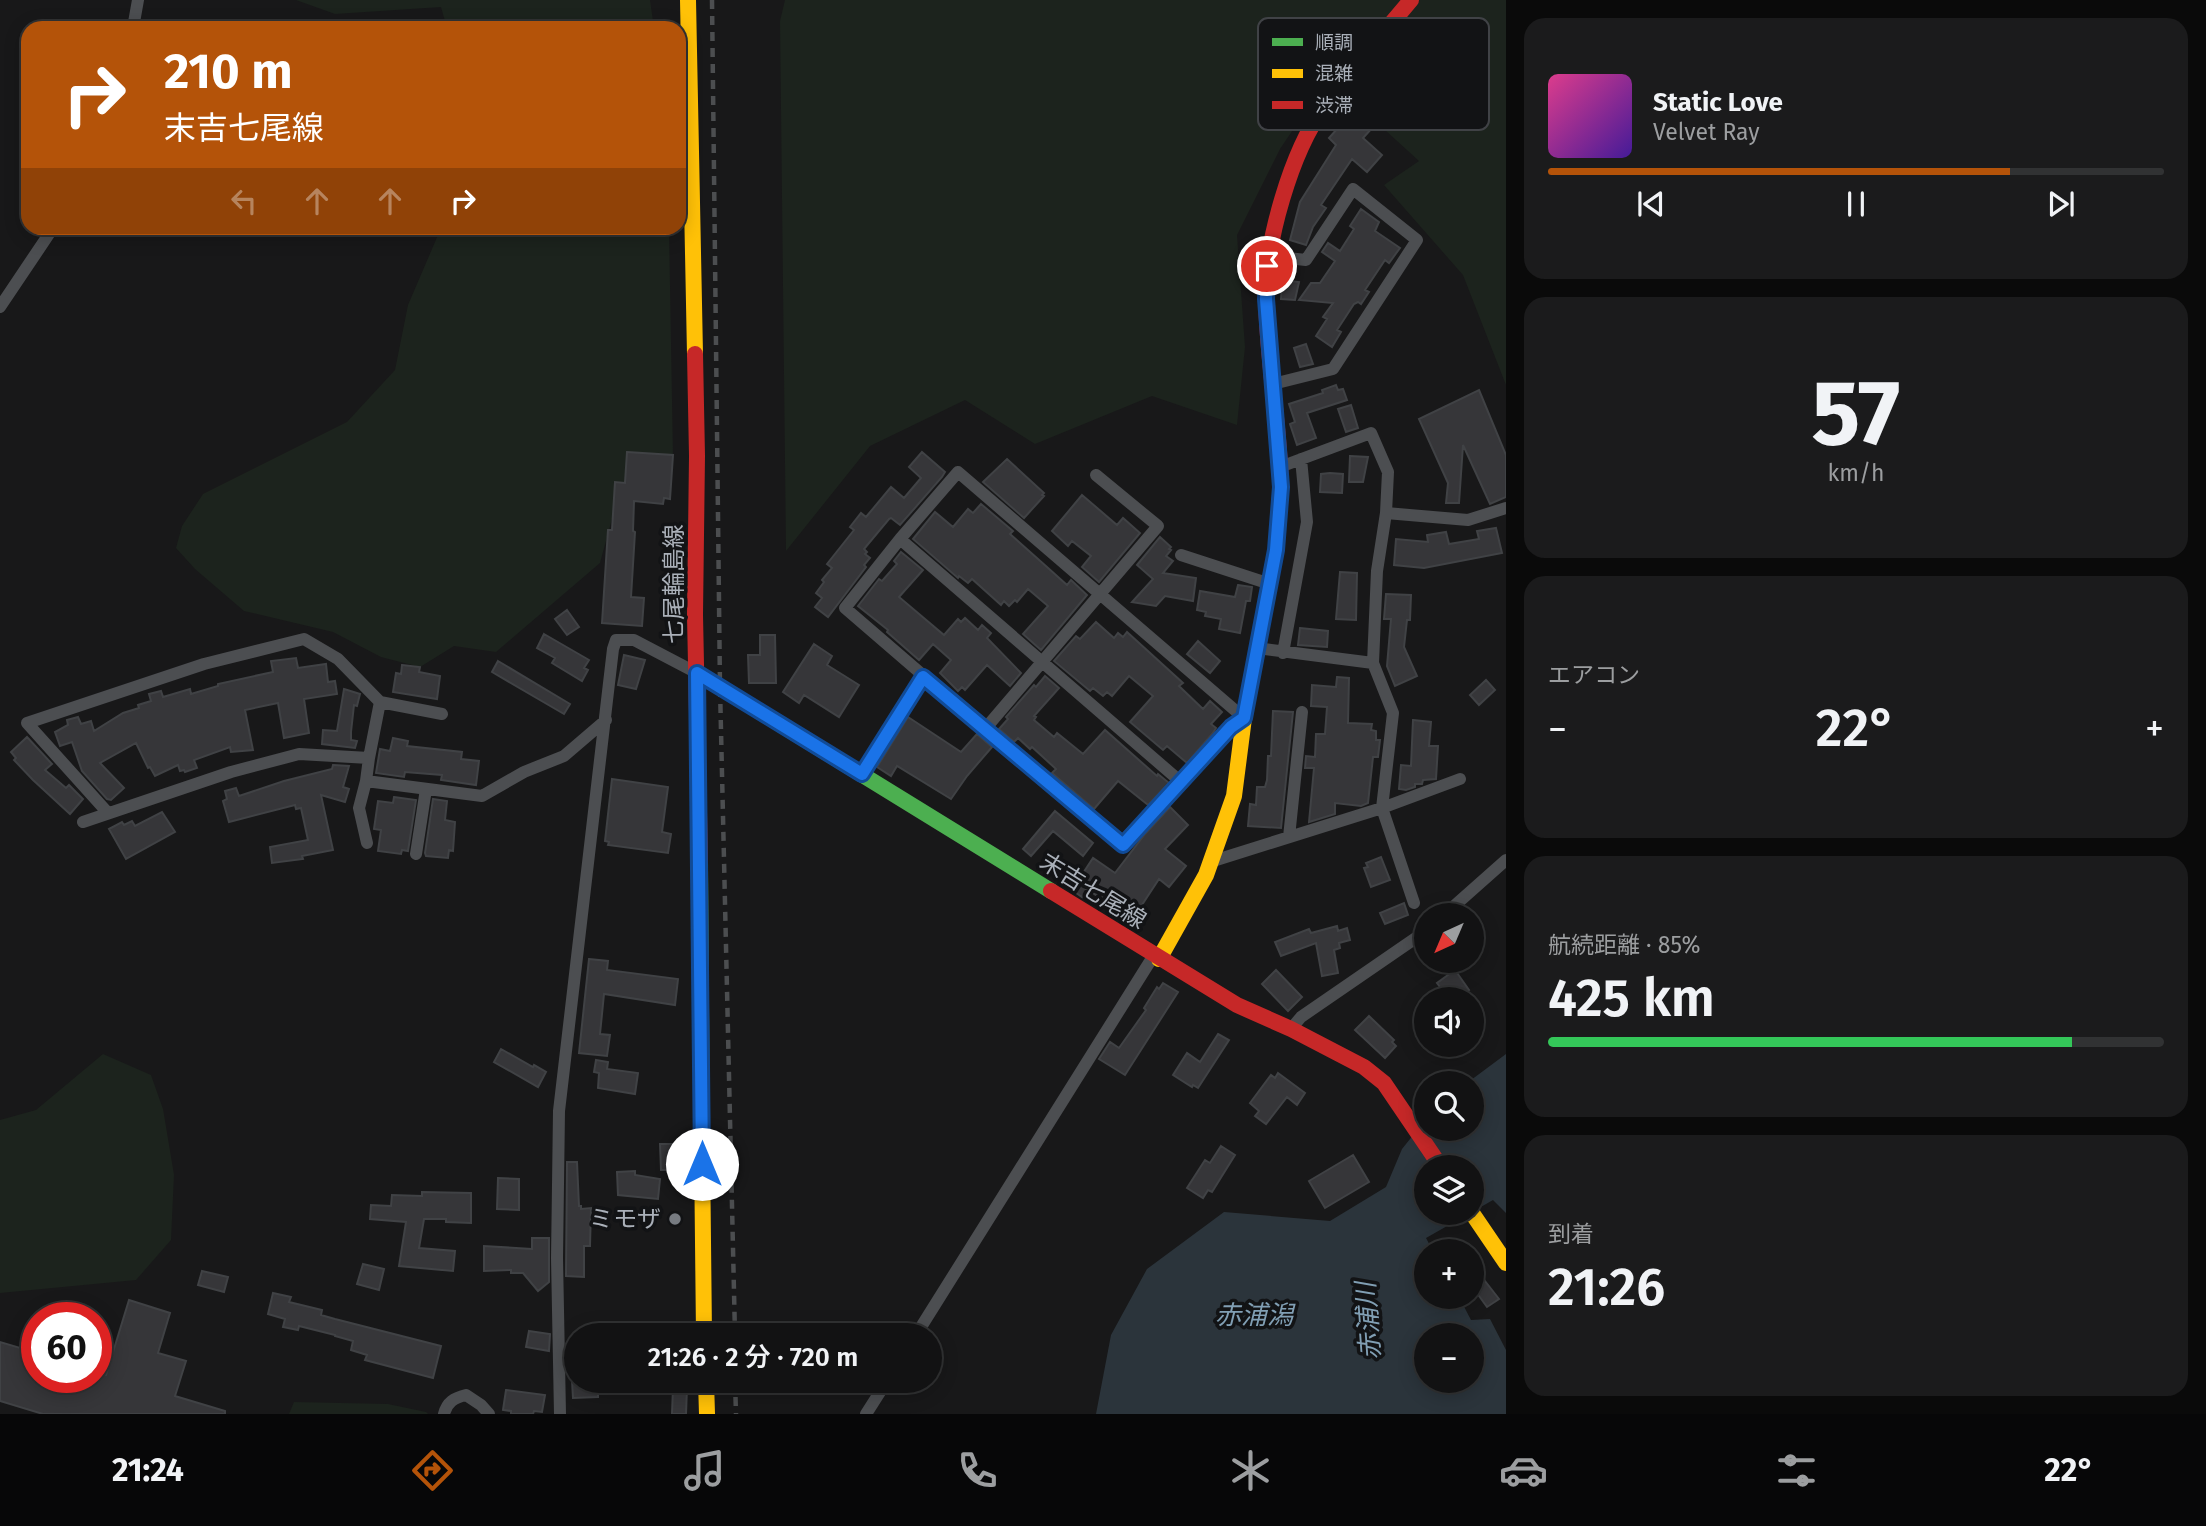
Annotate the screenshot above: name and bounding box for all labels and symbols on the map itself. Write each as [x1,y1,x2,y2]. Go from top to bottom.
legend [1258,18,1489,130]
text: 順調 [1315,31,1353,54]
text: 混雑 [1315,62,1353,85]
text: 渋滞 [1315,94,1353,117]
pin [1237,236,1297,296]
street label: 七尾輪島線 [660,524,688,644]
street label: 末吉七尾線 [1035,847,1151,935]
north arrow [1414,903,1484,973]
position arrow [665,1127,739,1201]
place label: ミモザ [589,1205,661,1233]
marker: ミモザ [667,1211,683,1227]
water label: 赤浦川 [1350,1278,1387,1361]
water label: 赤浦潟 [1215,1300,1296,1331]
speed limit sign: 60 [21,1302,112,1393]

